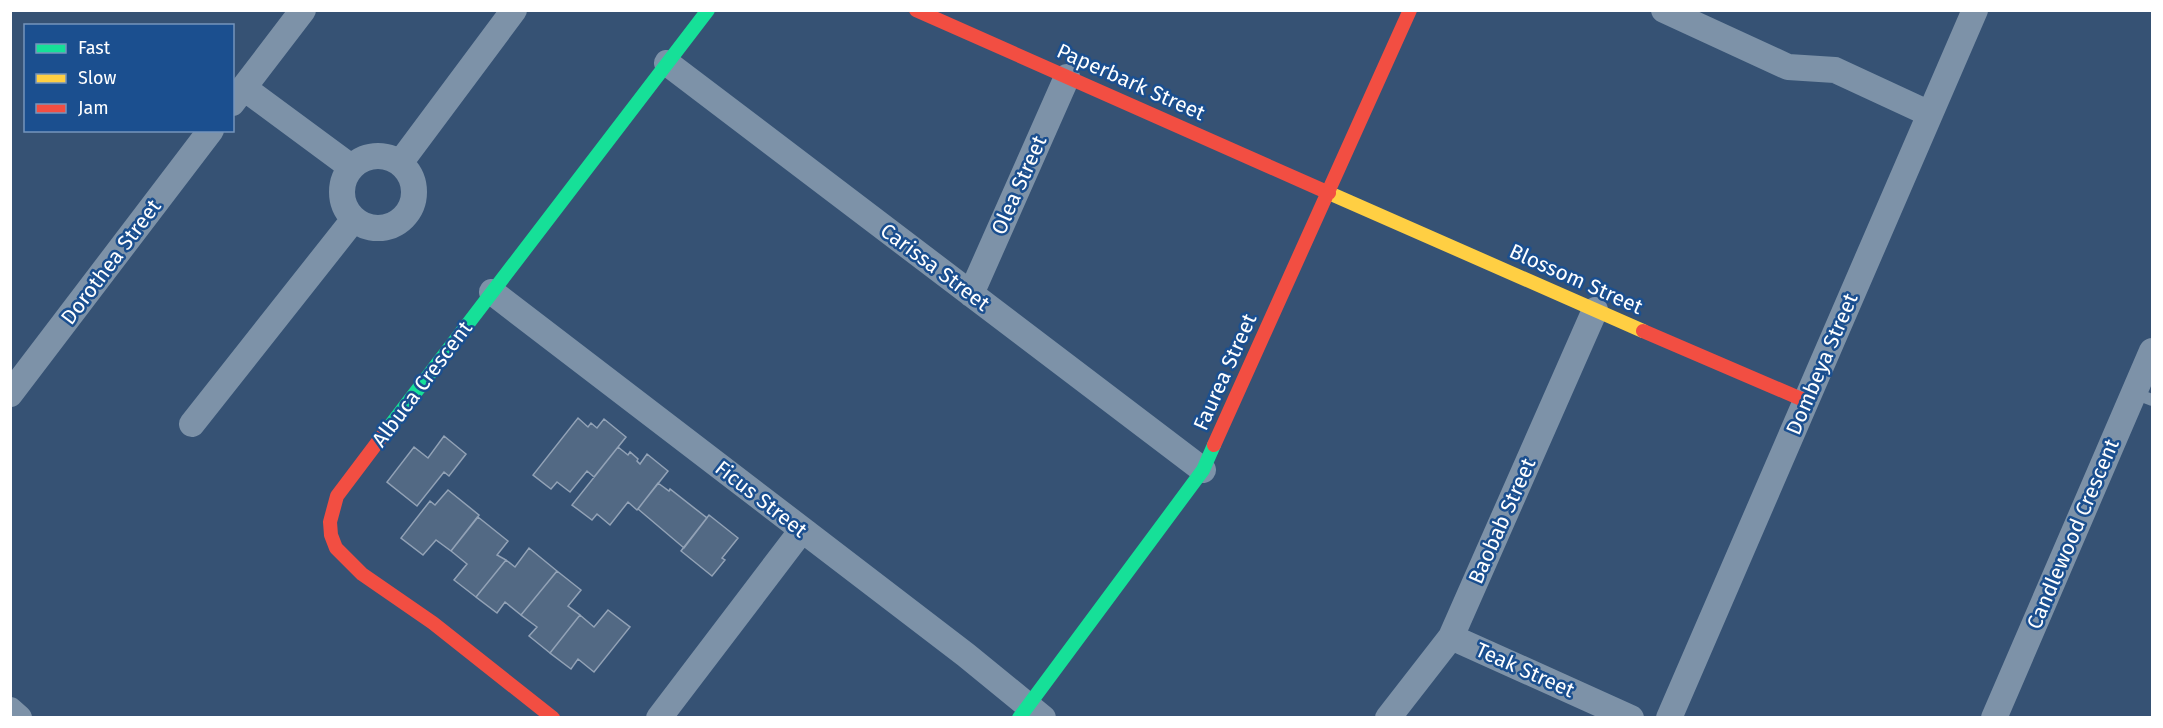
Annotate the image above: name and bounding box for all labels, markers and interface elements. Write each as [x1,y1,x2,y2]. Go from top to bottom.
legend [24,24,234,132]
text: Fast [78,37,111,59]
street label: Paperbark Street [1053,38,1210,126]
text: Slow [78,67,117,89]
text: Jam [78,97,109,119]
street label: Olea Street [986,131,1053,239]
street label: Dorothea Street [55,194,167,330]
street label: Carissa Street [875,217,995,317]
street label: Blossom Street [1505,238,1647,320]
street label: Dombeya Street [1780,289,1864,439]
street label: Faurea Street [1188,309,1263,435]
street label: Albuca Crescent [366,316,478,452]
street label: Candlewood Crescent [2021,435,2125,633]
street label: Baobab Street [1463,454,1542,588]
street label: Ficus Street [710,455,813,543]
street label: Teak Street [1471,637,1579,704]

